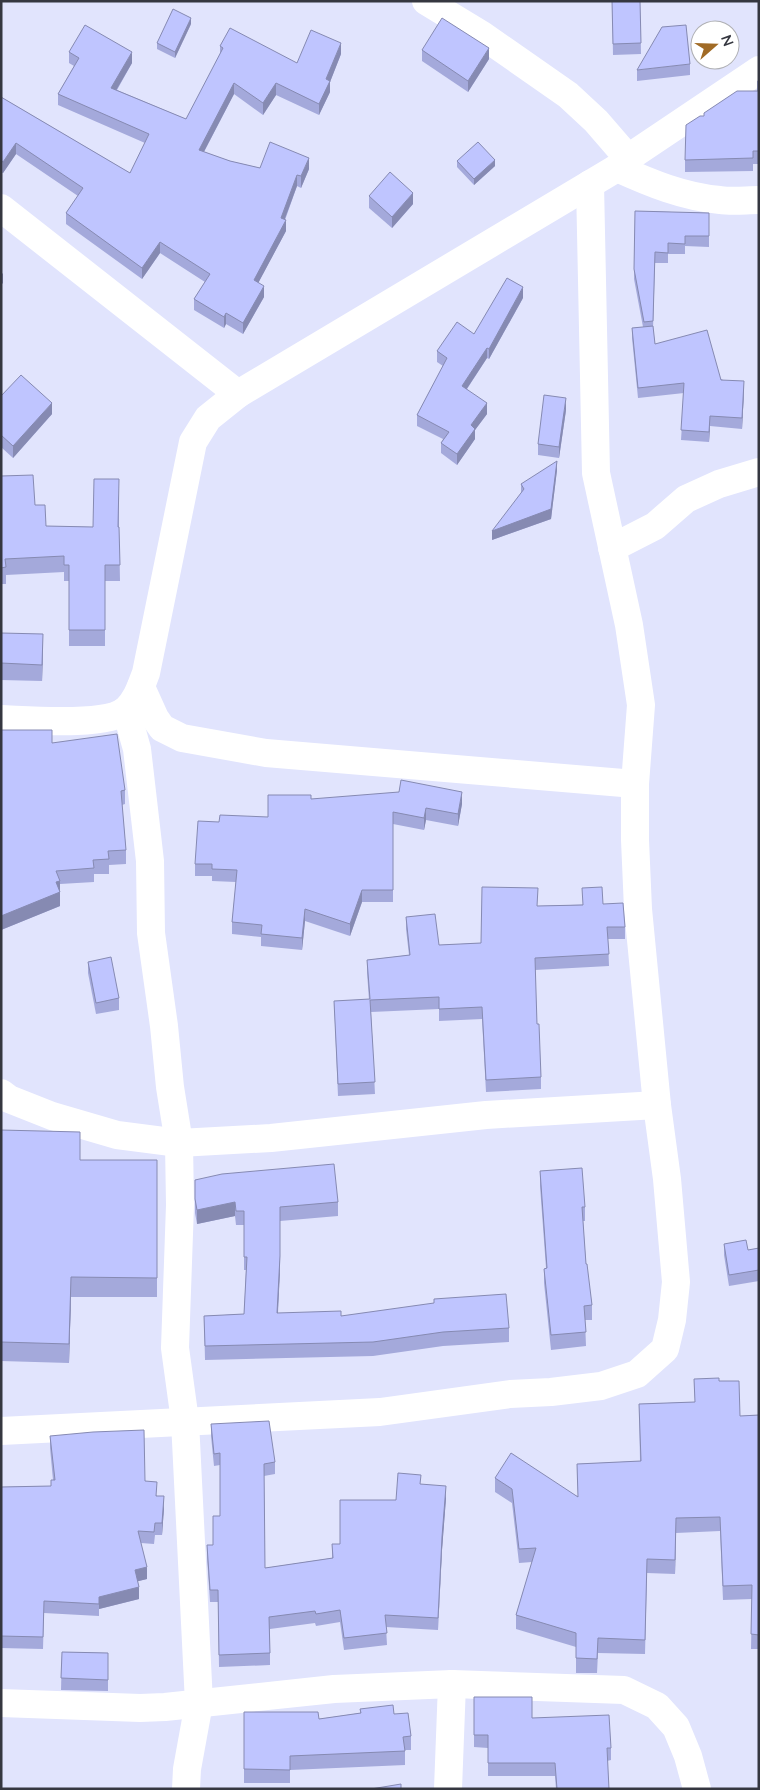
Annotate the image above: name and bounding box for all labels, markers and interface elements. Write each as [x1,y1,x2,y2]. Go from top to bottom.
north arrow [690,20,740,70]
text: N [718,32,738,48]

